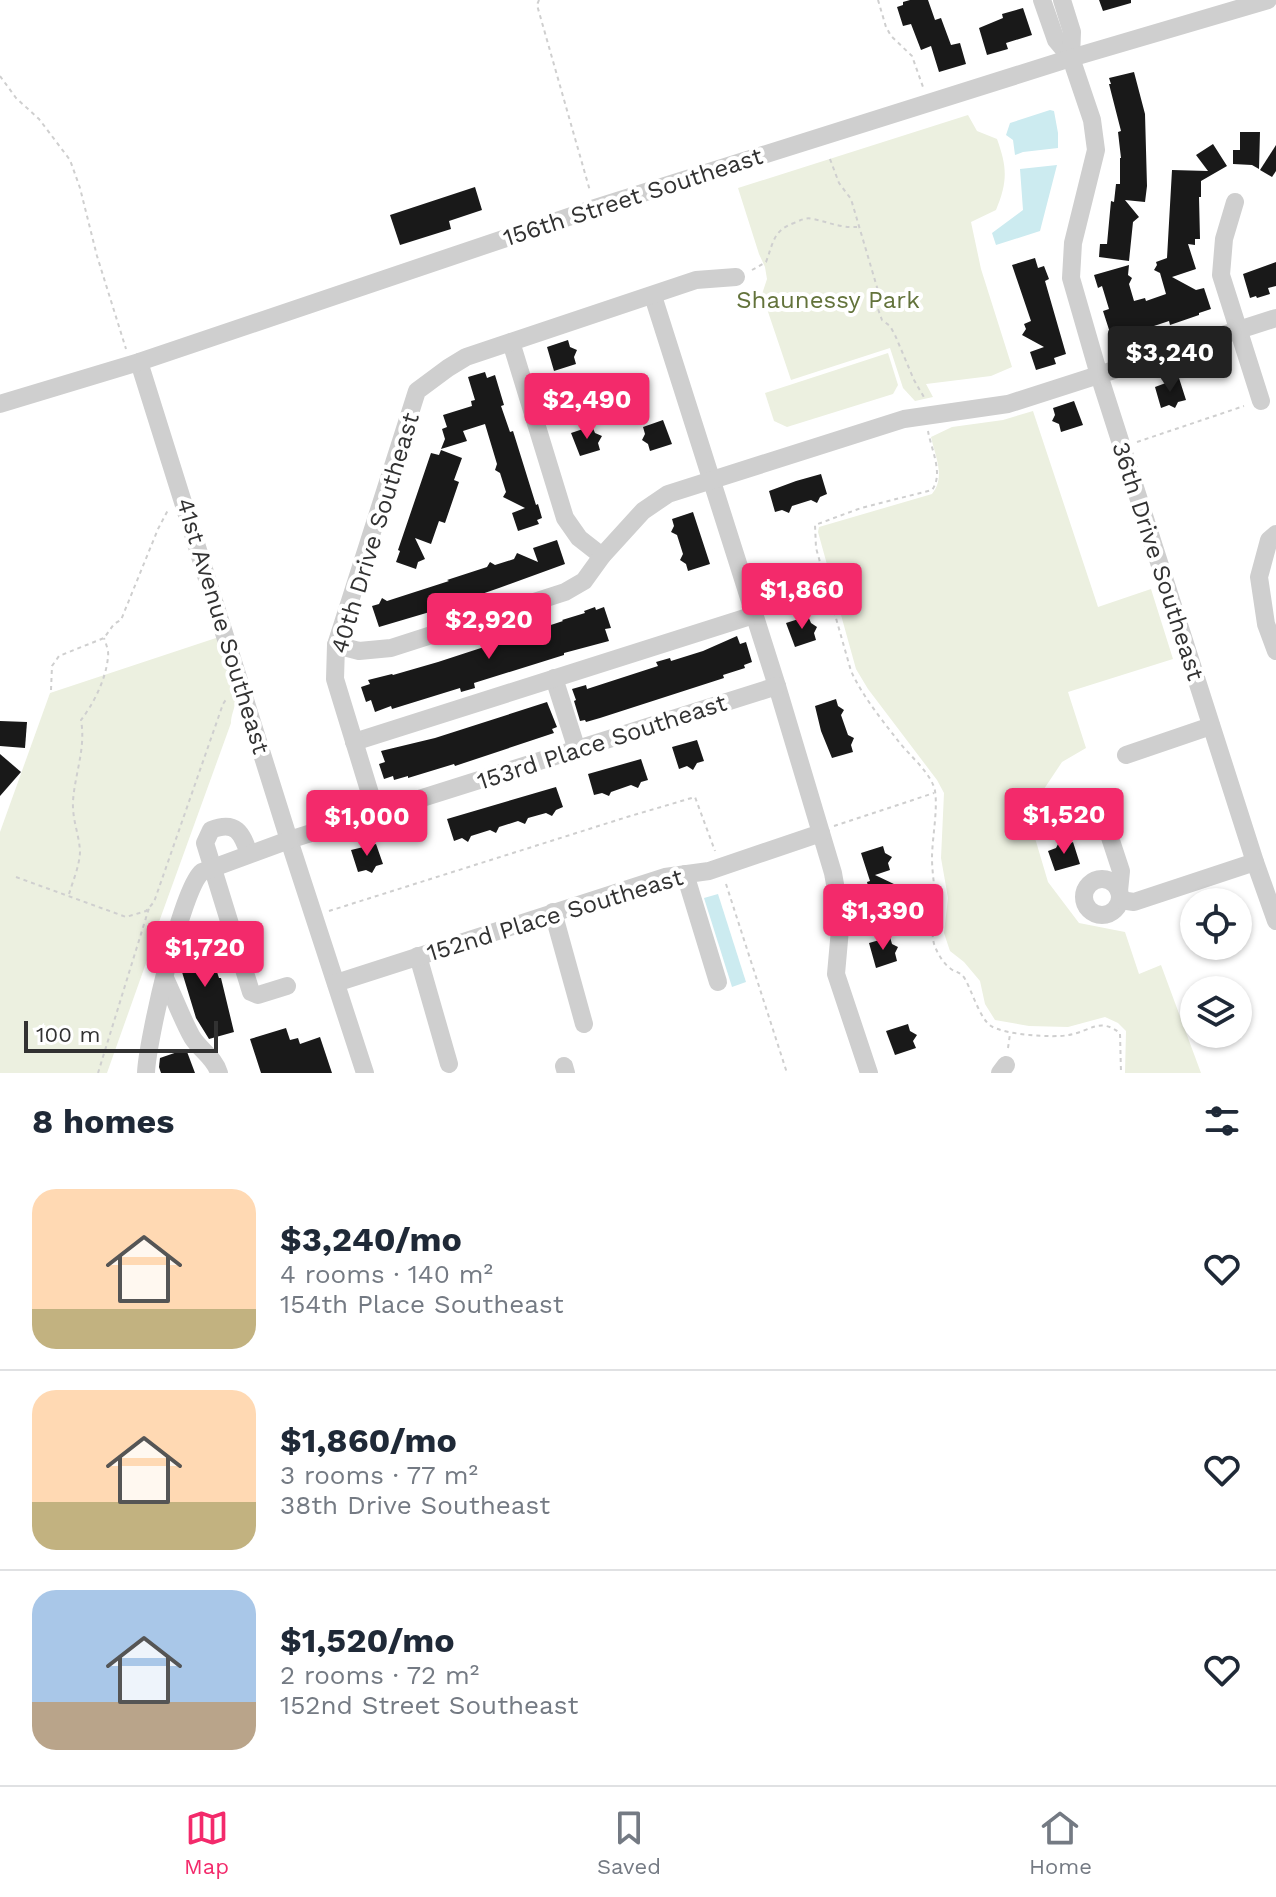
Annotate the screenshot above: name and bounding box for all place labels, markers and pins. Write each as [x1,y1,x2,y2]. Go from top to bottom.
pin: $3,240 [1105,326,1235,394]
pin: $2,490 [522,373,652,441]
pin: $1,860 [737,563,867,631]
pin: $2,920 [424,593,554,661]
pin: $1,520 [999,788,1129,856]
pin: $1,000 [302,790,432,858]
pin: $1,390 [818,884,948,952]
pin: $1,720 [140,921,270,989]

